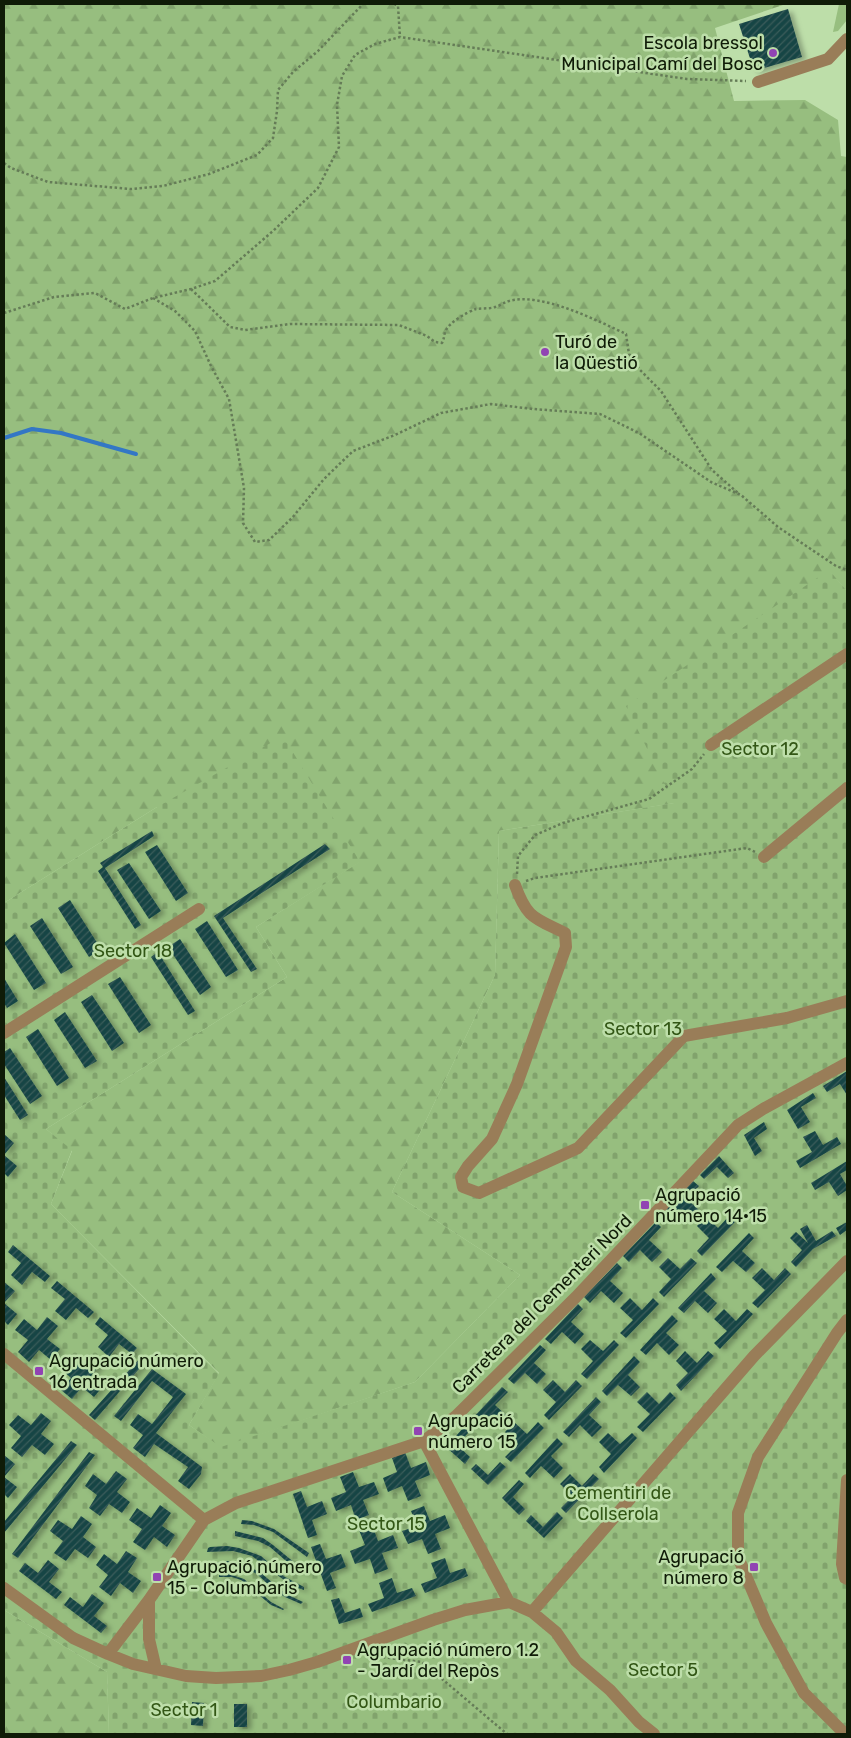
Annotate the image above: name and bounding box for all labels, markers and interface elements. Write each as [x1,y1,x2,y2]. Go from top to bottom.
place label: Escola bressol Municipal Camí del Bosc [561,32,763,75]
marker: Escola bressol Municipal Camí del Bosc [767,47,779,59]
place label: Turó de la Qüestió [555,331,638,374]
marker: Turó de la Qüestió [539,346,551,358]
park label: Sector 12 [721,738,799,760]
park label: Sector 18 [94,940,172,962]
park label: Sector 13 [604,1018,682,1040]
place label: Agrupació número 14·15 [655,1184,767,1227]
marker: Agrupació número 14·15 [639,1199,651,1211]
street label: Carretera del Cementeri Nord [448,1210,636,1398]
place label: Agrupació número 16 entrada [49,1350,204,1393]
marker: Agrupació número 16 entrada [33,1365,45,1377]
place label: Agrupació número 15 [428,1410,516,1453]
marker: Agrupació número 15 [412,1425,424,1437]
park label: Cementiri de Collserola [565,1482,671,1525]
park label: Sector 15 [347,1513,425,1535]
place label: Agrupació número 8 [658,1546,744,1589]
place label: Agrupació número 15 - Columbaris [167,1556,322,1599]
marker: Agrupació número 8 [748,1561,760,1573]
marker: Agrupació número 15 - Columbaris [151,1571,163,1583]
place label: Agrupació número 1.2 - Jardí del Repòs [357,1639,539,1682]
marker: Agrupació número 1.2 - Jardí del Repòs [341,1654,353,1666]
park label: Sector 5 [628,1659,698,1681]
park label: Columbario [346,1691,442,1713]
park label: Sector 1 [150,1699,218,1721]

